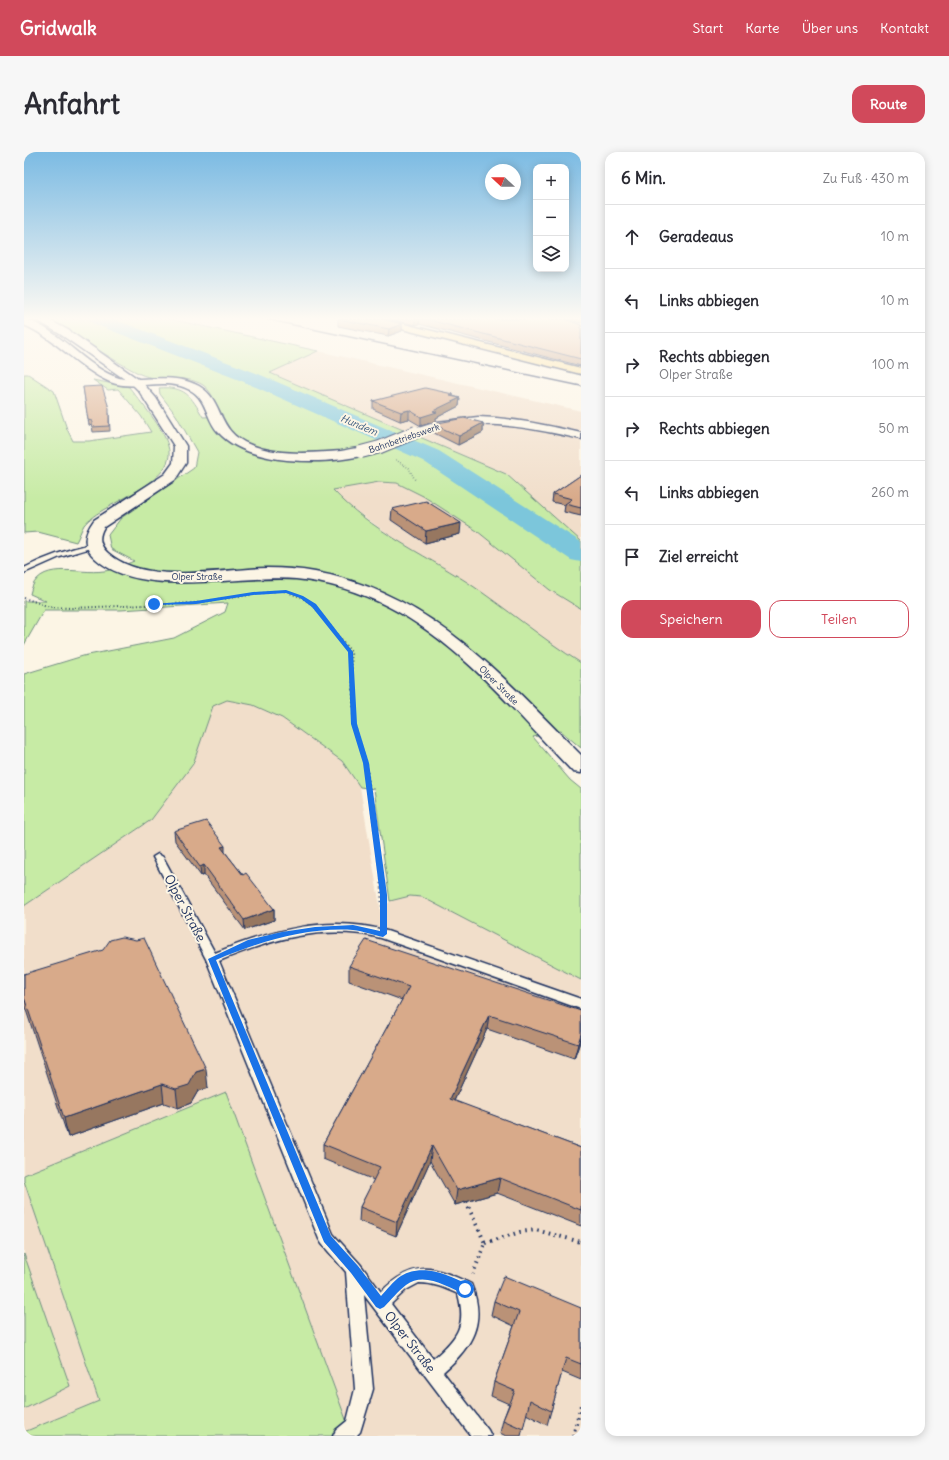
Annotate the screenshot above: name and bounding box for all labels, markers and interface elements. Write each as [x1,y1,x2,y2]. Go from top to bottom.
text: Gridwalk [20,16,97,40]
text: Start [693,19,723,37]
text: Karte [745,19,780,37]
text: Über uns [802,19,858,37]
text: Kontakt [880,19,929,37]
button: Route [852,85,925,123]
text: Anfahrt [24,86,120,122]
north arrow [485,164,521,200]
map controls [533,164,569,272]
button: + [533,164,569,200]
text: 6 Min. [621,167,666,189]
text: Zu Fuß · 430 m [823,170,909,187]
button: − [533,200,569,236]
icon: ahead [621,226,643,248]
text: Geradeaus [659,227,733,246]
text: 10 m [881,228,909,245]
button: layers [533,236,569,272]
icon: left [621,290,643,312]
text: Links abbiegen [659,291,759,310]
text: 10 m [881,292,909,309]
text: Rechts abbiegen [659,347,770,366]
icon: right [621,354,643,376]
text: 100 m [872,356,909,373]
text: Olper Straße [659,366,733,383]
water label: Hundem [339,411,380,439]
icon: right [621,418,643,440]
text: Rechts abbiegen [659,419,770,438]
text: 50 m [878,420,909,437]
street label: Bahnbetriebswerk [367,421,441,455]
icon: left [621,482,643,504]
text: Links abbiegen [659,483,759,502]
text: 260 m [871,484,909,501]
icon: arrive [621,546,643,568]
text: Ziel erreicht [659,547,738,566]
street label: Olper Straße [171,571,223,582]
route end [145,595,163,613]
button: Speichern [621,600,761,638]
button: Teilen [769,600,909,638]
street label: Olper Straße [477,663,521,707]
street label: Olper Straße [160,871,210,945]
route start [456,1280,474,1298]
street label: Olper Straße [381,1308,439,1376]

